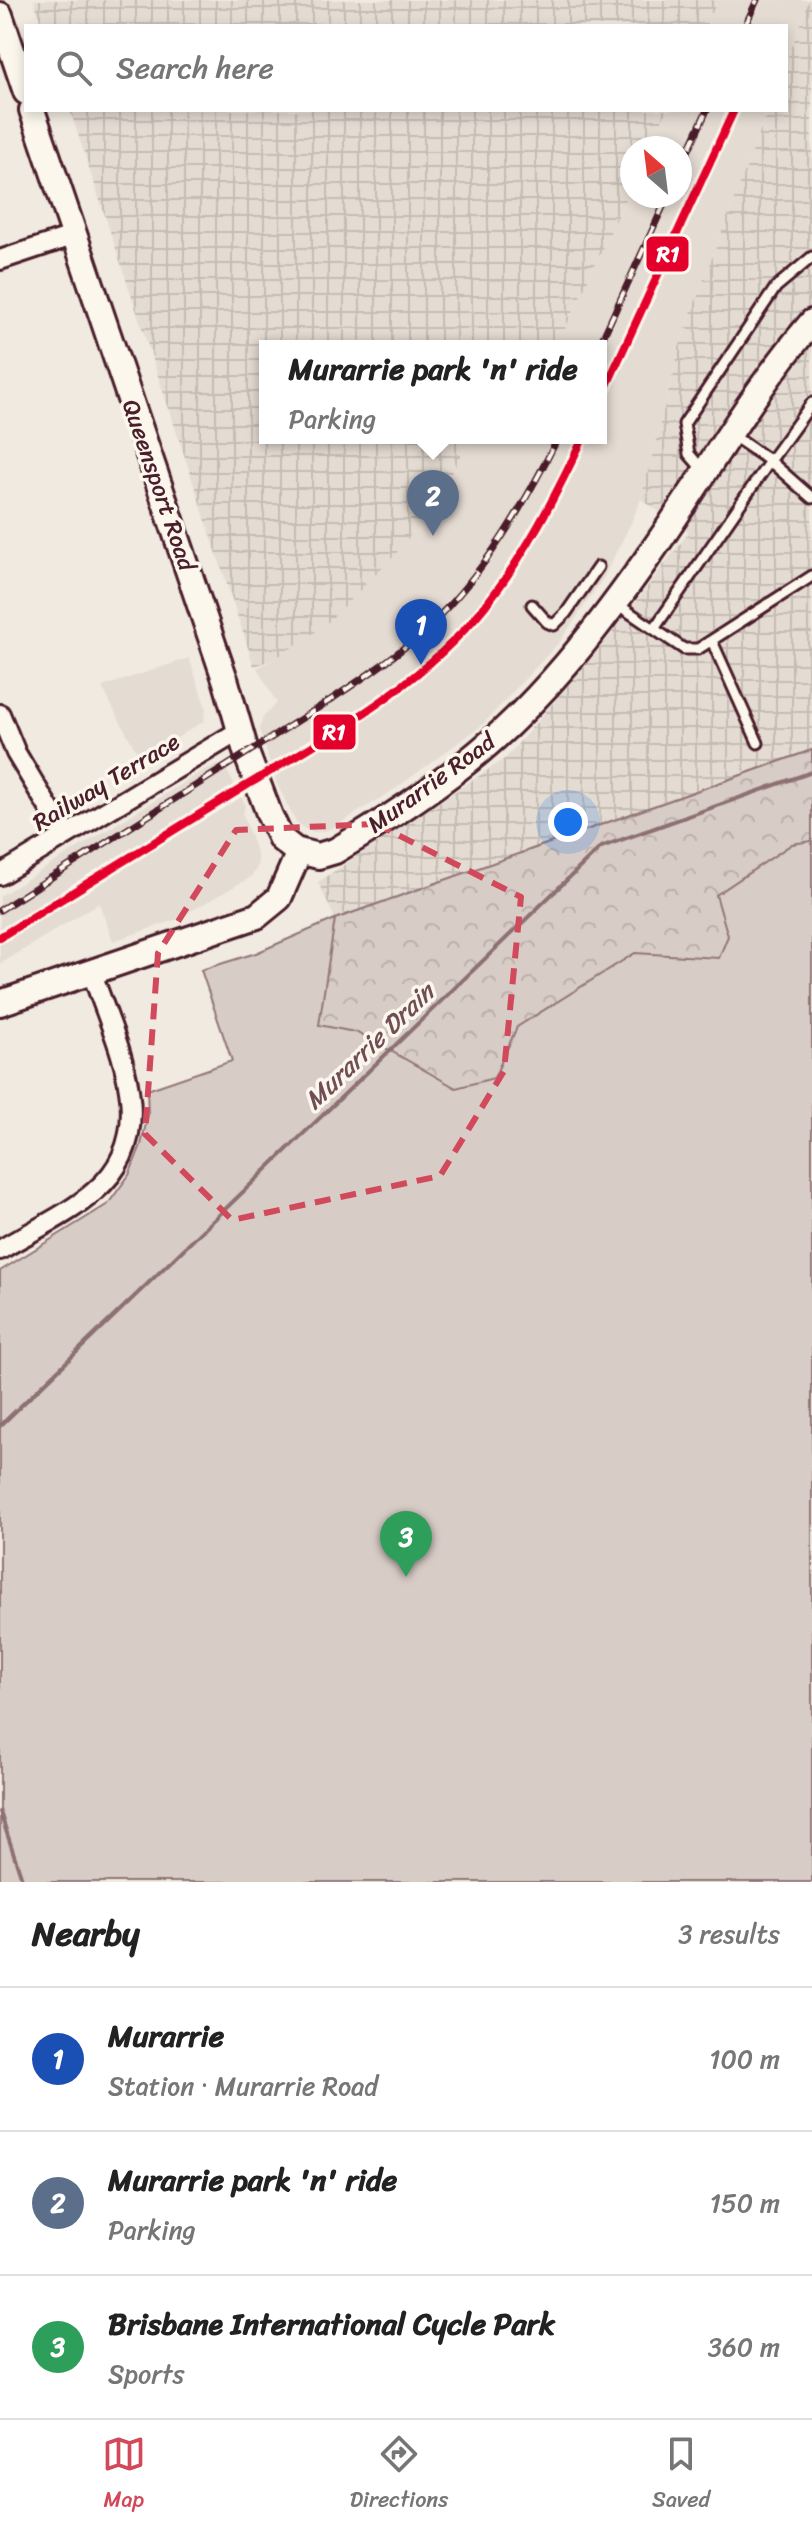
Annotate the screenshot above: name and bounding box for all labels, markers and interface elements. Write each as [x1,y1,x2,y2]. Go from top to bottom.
search box [24,24,788,112]
text: Search here [116,41,274,95]
icon: search [52,46,96,90]
north arrow [620,136,692,208]
line badge: R1 [645,235,690,273]
text: R1 [656,235,680,274]
popup [259,340,607,444]
text: Murarrie park 'n' ride [288,342,578,396]
street label: Queensport Road [110,393,208,578]
text: Parking [288,396,376,442]
pin: 2 [407,470,459,536]
pin: 1 [395,599,447,665]
line badge: R1 [312,713,357,751]
text: R1 [322,713,346,752]
street label: Murarrie Road [358,720,506,844]
street label: Railway Terrace [24,721,188,843]
your location [548,802,588,842]
water label: Murarrie Drain [293,969,448,1121]
pin: 3 [380,1511,432,1577]
text: Nearby [32,1904,140,1964]
text: 3 results [678,1911,780,1957]
text: Murarrie [108,2009,224,2063]
text: 1 [52,2036,64,2082]
text: 100 m [709,2036,780,2082]
text: Station · Murarrie Road [108,2063,378,2109]
text: Murarrie park 'n' ride [108,2153,397,2207]
text: 2 [50,2180,66,2226]
text: 150 m [710,2180,780,2226]
text: Parking [108,2207,196,2253]
text: Brisbane International Cycle Park [108,2297,555,2351]
text: 3 [51,2324,65,2370]
text: 360 m [708,2324,780,2370]
text: Sports [108,2351,184,2397]
tab: Map [102,2432,146,2519]
tab: Directions [350,2432,448,2519]
tab: Saved [652,2432,710,2519]

